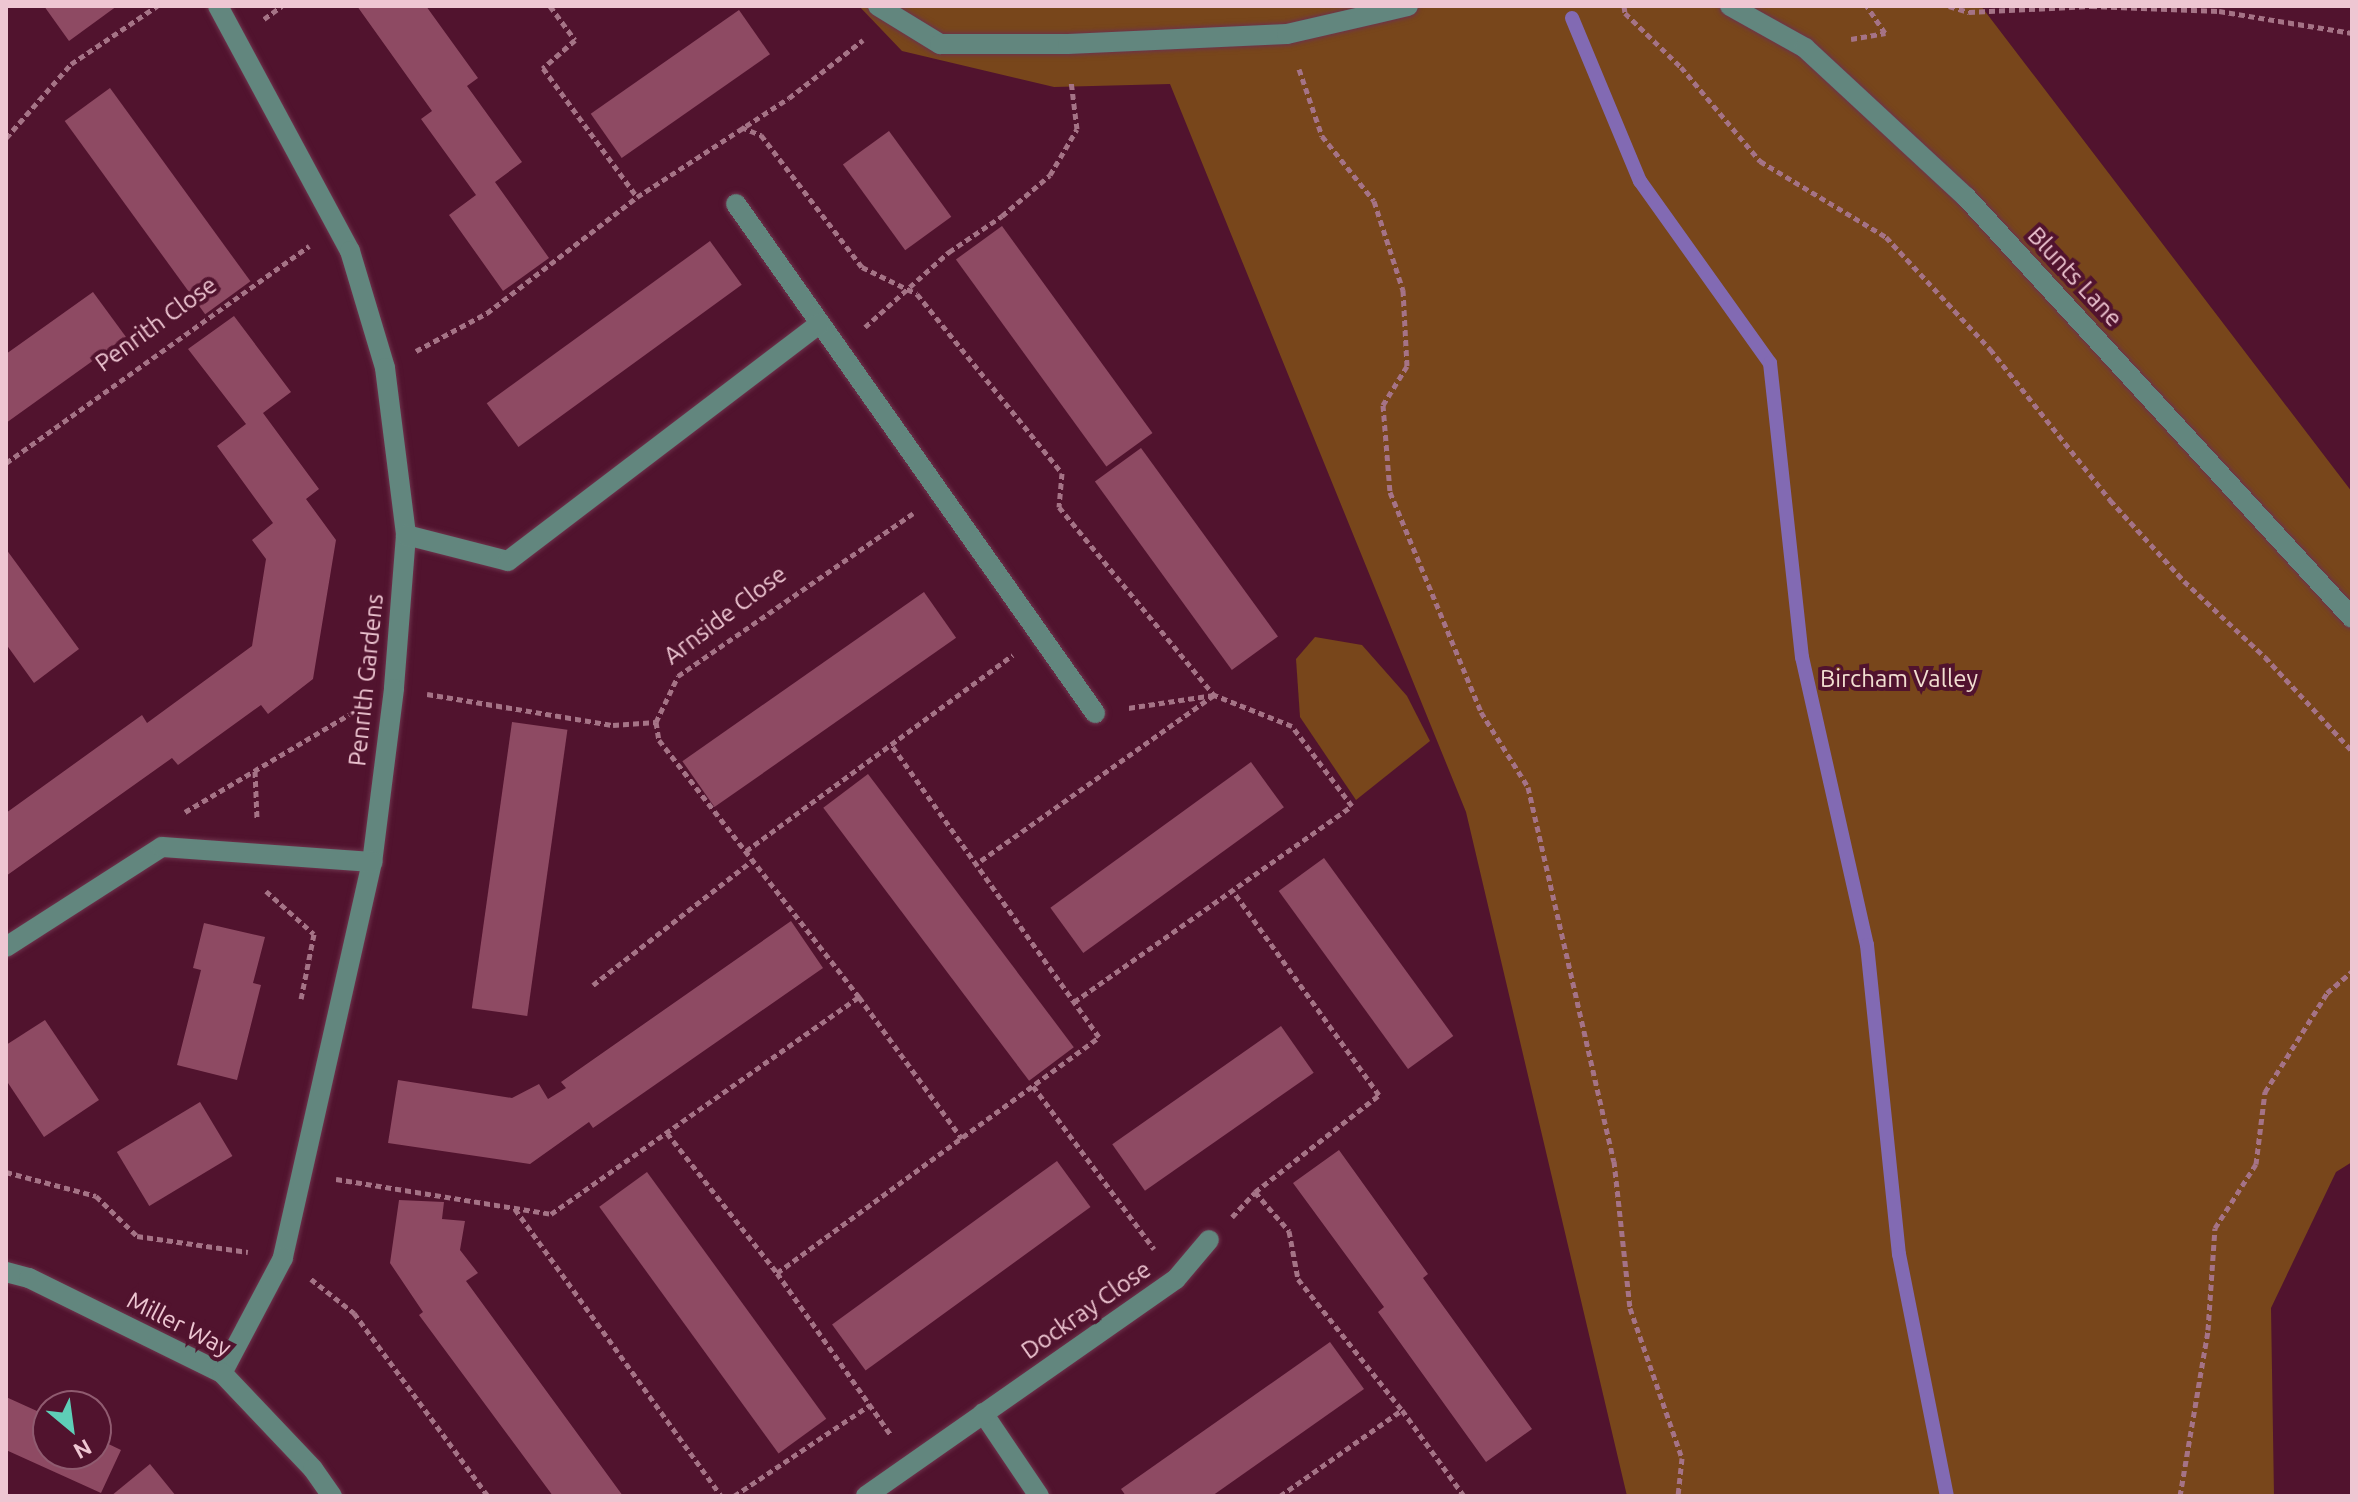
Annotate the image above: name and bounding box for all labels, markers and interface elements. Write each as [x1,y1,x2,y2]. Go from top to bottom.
street label: Blunts Lane [2022,221,2128,333]
street label: Penrith Close [90,270,222,378]
street label: Arnside Close [658,560,792,670]
street label: Penrith Gardens [343,592,389,768]
park label: Bircham Valley [1820,665,1978,693]
street label: Dockray Close [1016,1255,1156,1365]
street label: Miller Way [122,1286,236,1362]
north arrow [32,1390,112,1470]
text: N [70,1435,96,1465]

